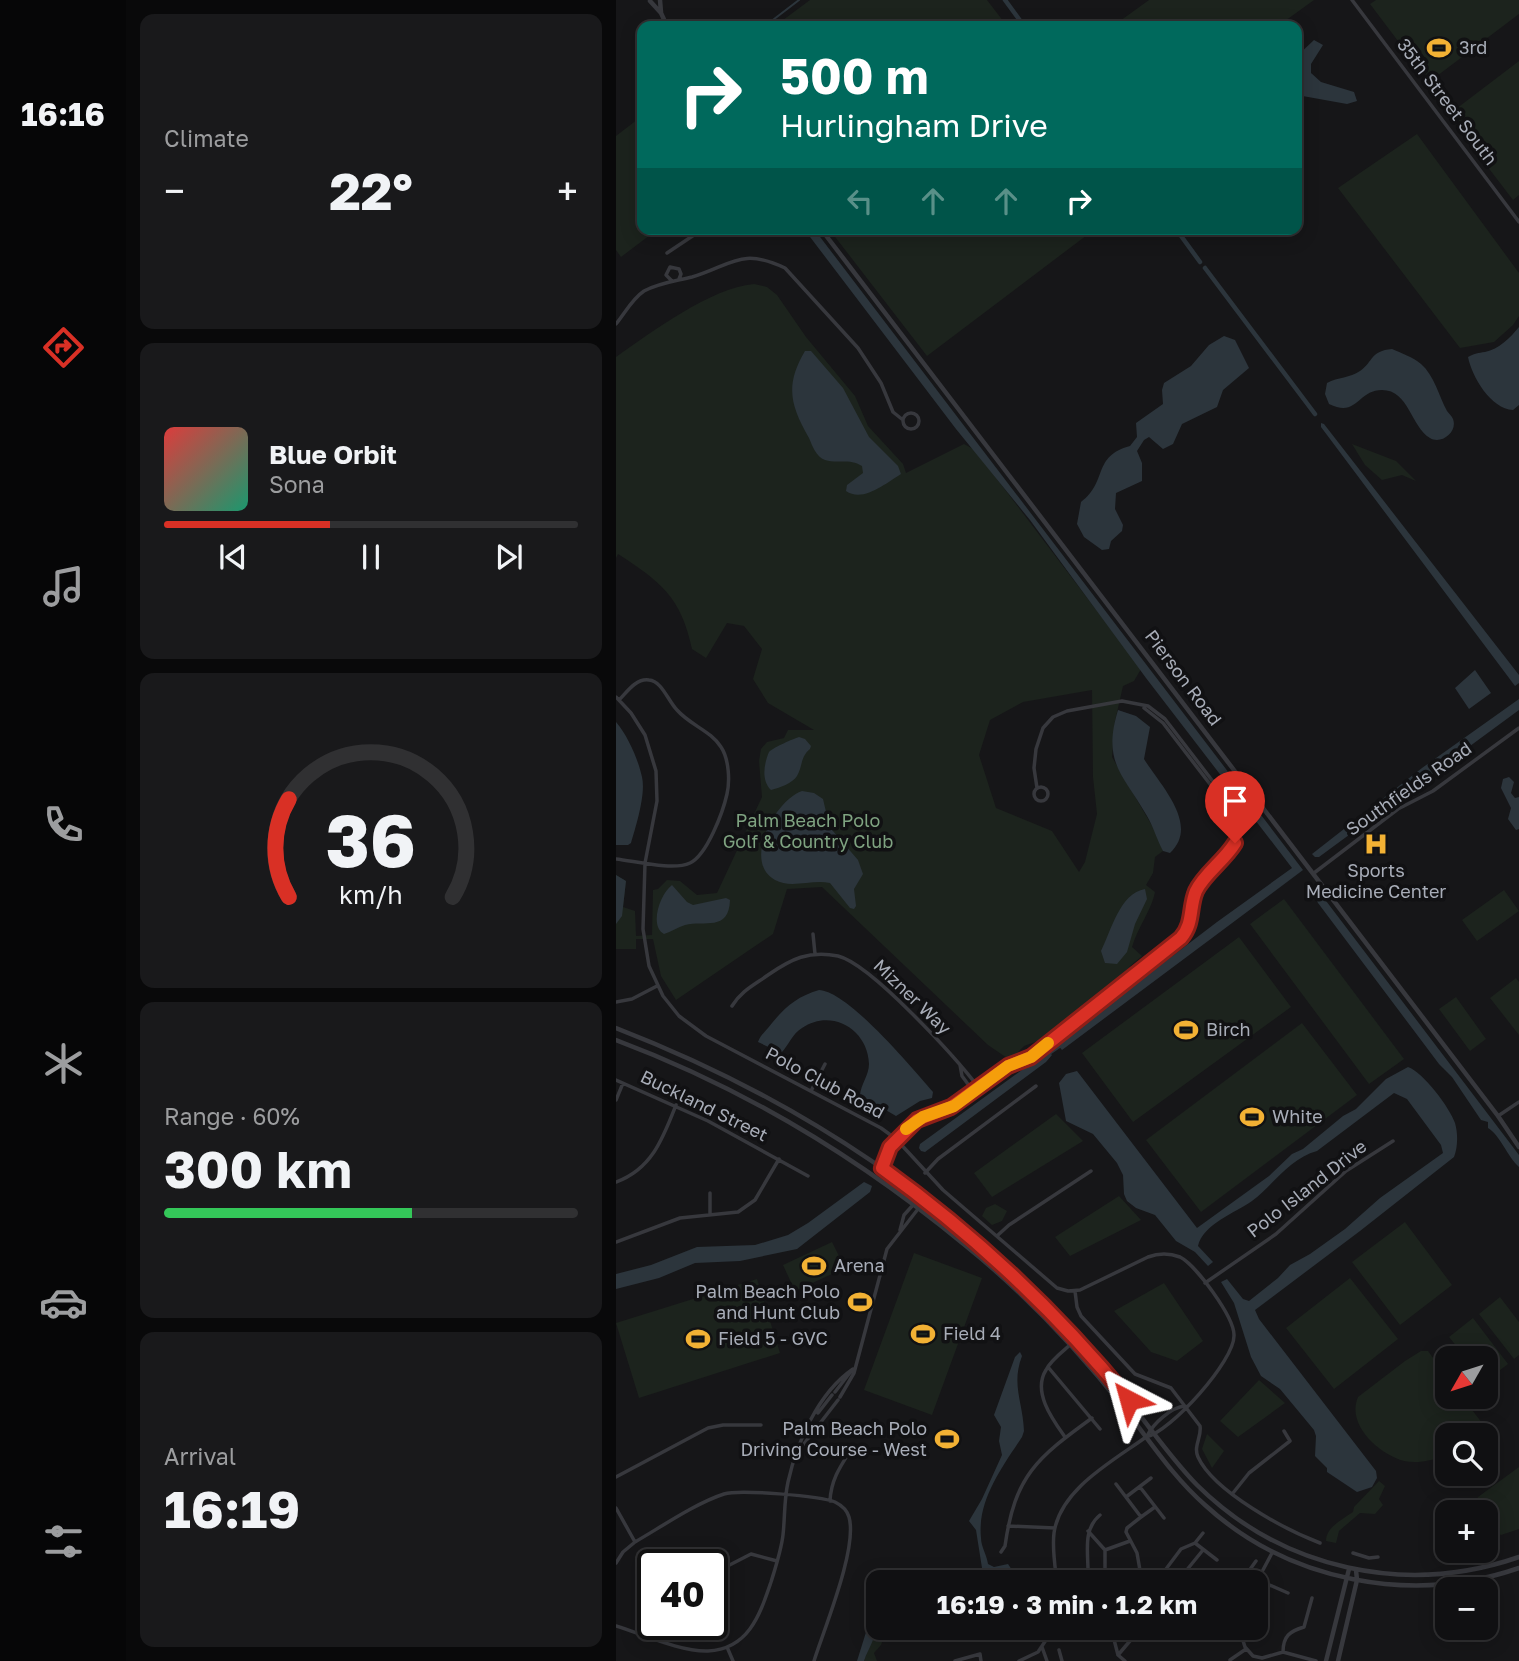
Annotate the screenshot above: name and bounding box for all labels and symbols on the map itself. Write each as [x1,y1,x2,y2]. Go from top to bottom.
street label: 35th Street South [1393,34,1503,169]
sports icon: 3rd [1425,34,1453,62]
place label: 3rd [1459,36,1487,58]
street label: Pierson Road [1141,625,1227,730]
street label: Southfields Road [1341,737,1475,840]
pin [1205,771,1265,843]
park label: Palm Beach Polo Golf & Country Club [723,809,893,852]
hospital icon: Sports Medicine Center [1362,830,1390,858]
place label: Sports Medicine Center [1306,859,1446,902]
street label: Mizner Way [869,954,956,1039]
sports icon: Birch [1172,1016,1200,1044]
place label: Birch [1206,1018,1251,1040]
street label: Polo Club Road [762,1041,889,1123]
street label: Buckland Street [637,1065,772,1145]
sports icon: White [1238,1103,1266,1131]
place label: White [1272,1105,1323,1127]
street label: Polo Island Drive [1242,1135,1371,1242]
sports icon: Arena [800,1252,828,1280]
place label: Arena [834,1254,885,1276]
place label: Palm Beach Polo and Hunt Club [695,1280,840,1323]
sports icon: Palm Beach Polo and Hunt Club [846,1288,874,1316]
sports icon: Field 4 [909,1320,937,1348]
place label: Field 4 [943,1322,1001,1344]
sports icon: Field 5 - GVC [684,1325,712,1353]
place label: Field 5 - GVC [718,1327,828,1349]
north arrow [1435,1346,1498,1409]
position arrow [1092,1363,1166,1437]
place label: Palm Beach Polo Driving Course - West [741,1417,927,1460]
sports icon: Palm Beach Polo Driving Course - West [933,1425,961,1453]
speed limit sign: 40 [637,1549,728,1640]

